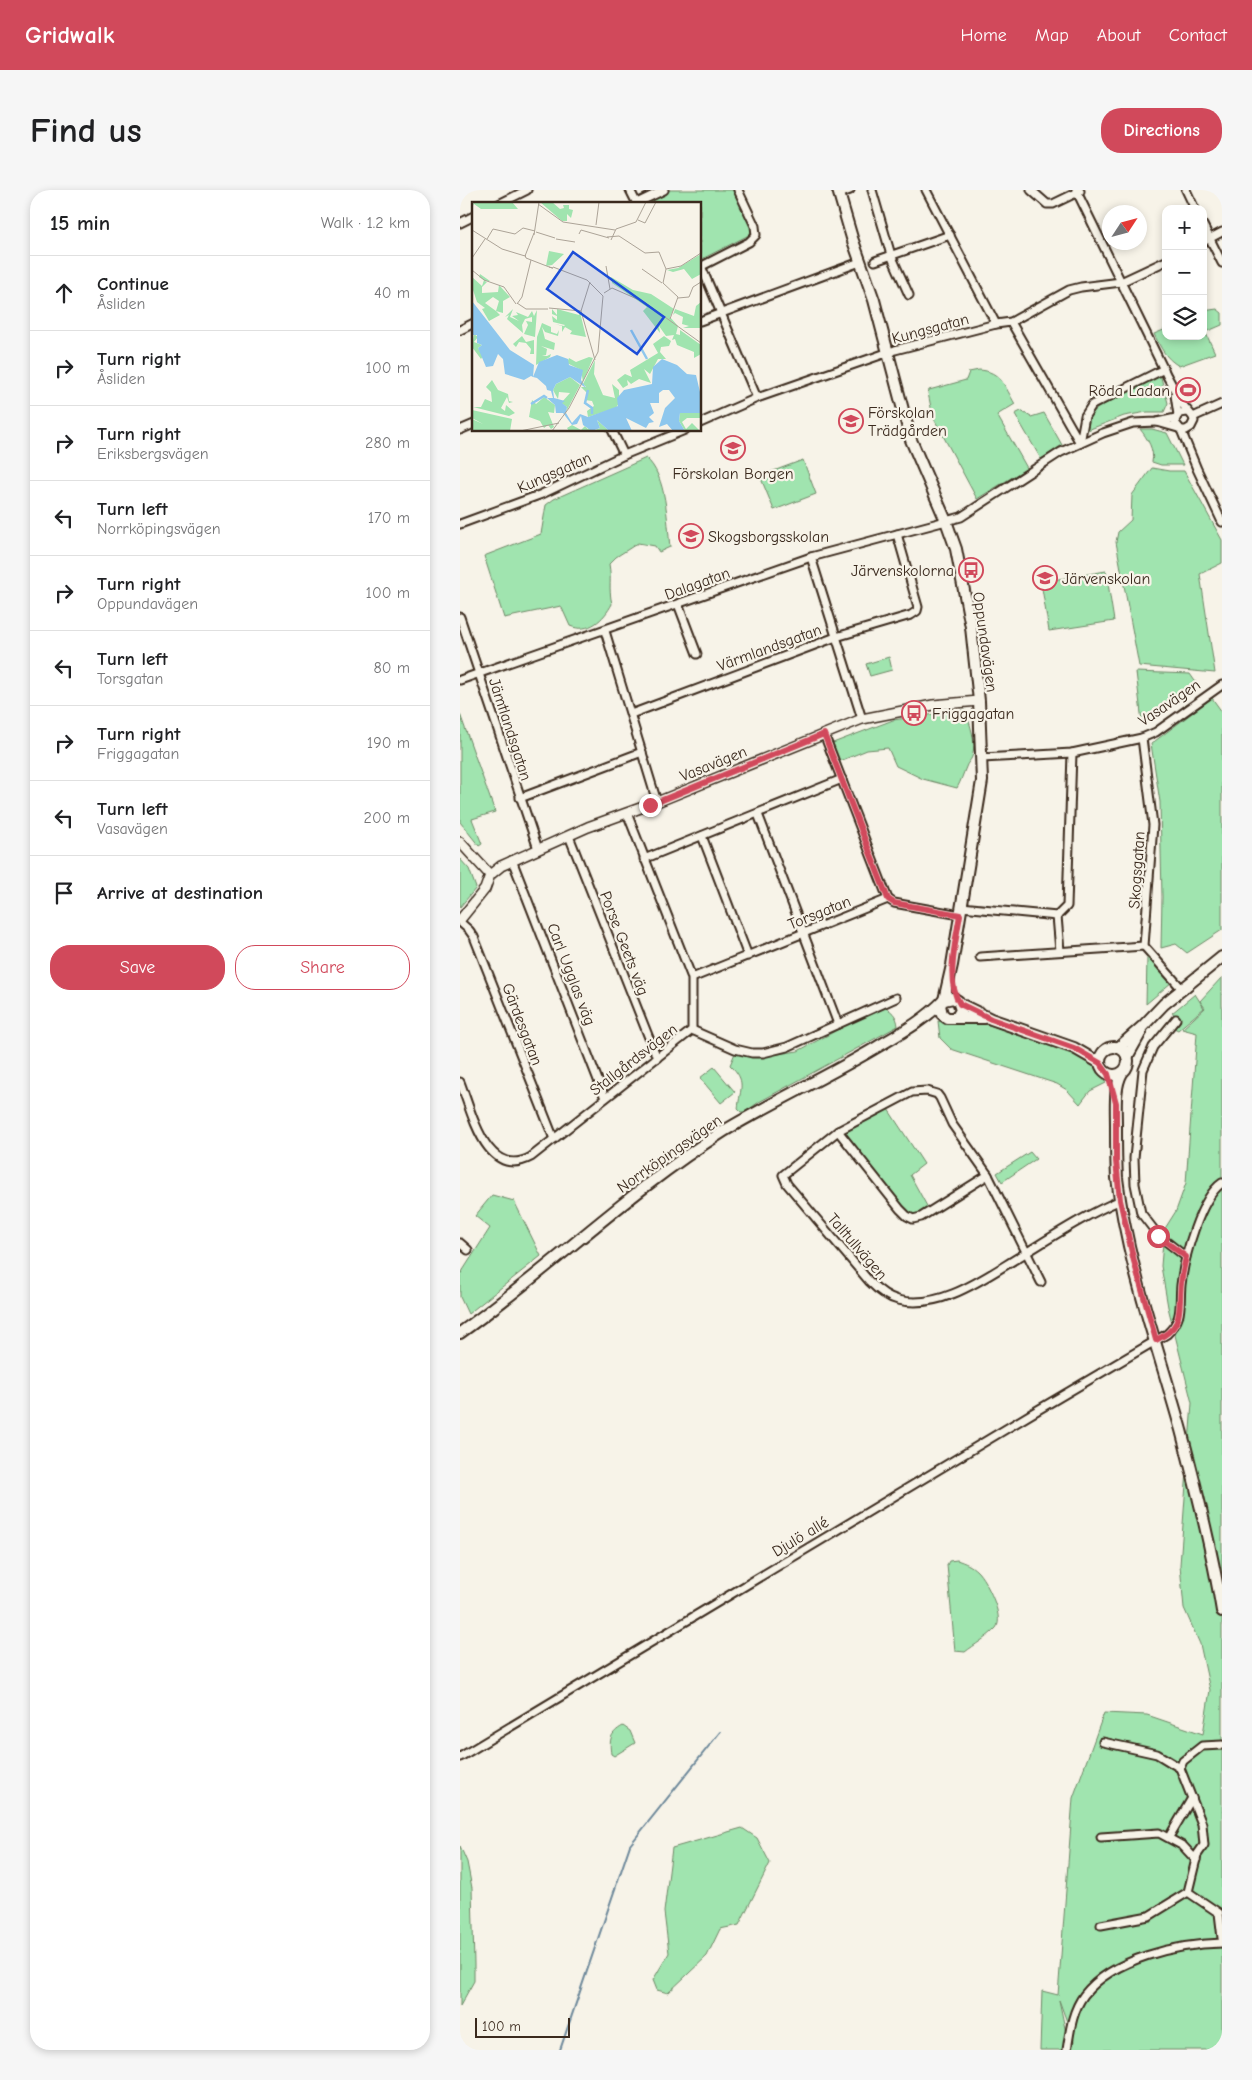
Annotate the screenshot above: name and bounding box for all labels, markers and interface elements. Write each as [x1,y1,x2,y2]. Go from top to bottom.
text: Gridwalk [25,21,114,49]
text: Home [960,25,1007,46]
text: Map [1035,25,1069,46]
text: About [1097,25,1141,46]
text: Contact [1169,25,1227,46]
button: Directions [1101,108,1222,153]
text: Find us [30,110,142,151]
inset map [472,202,701,431]
north arrow [1102,205,1147,250]
map controls [1162,205,1207,340]
button: + [1162,205,1207,250]
text: 15 min [50,211,110,235]
text: Walk · 1.2 km [321,214,410,232]
button: − [1162,250,1207,295]
text: Continue [97,273,169,295]
icon: ahead [50,279,78,307]
text: 40 m [374,284,410,302]
text: Åsliden [97,295,145,313]
button: layers [1162,295,1207,340]
street label: Kungsgatan [890,310,971,348]
text: Turn right [97,348,181,370]
icon: right [50,354,78,382]
text: 100 m [366,359,410,377]
text: Åsliden [97,370,145,388]
sports icon: Röda Ladan [1175,377,1201,403]
place label: Röda Ladan [1089,382,1170,400]
place label: Förskolan Trädgården [868,404,947,440]
school or university icon: Förskolan Trädgården [838,408,864,434]
text: Turn right [97,423,181,445]
icon: right [50,429,78,457]
text: 280 m [365,434,410,452]
school or university icon: Förskolan Borgen [720,435,746,461]
text: Eriksbergsvägen [97,445,209,463]
street label: Kungsgatan [515,449,594,497]
place label: Förskolan Borgen [672,465,794,483]
text: Turn left [97,498,168,520]
icon: left [50,504,78,532]
text: 170 m [368,509,410,527]
text: Norrköpingsvägen [97,520,221,538]
school or university icon: Skogsborgsskolan [678,523,704,549]
place label: Skogsborgsskolan [708,528,829,546]
bus stop icon: Järvenskolorna [958,557,984,583]
place label: Järvenskolorna [851,562,954,580]
street label: Dalagatan [662,564,732,604]
school or university icon: Järvenskolan [1032,565,1058,591]
place label: Järvenskolan [1062,570,1150,588]
text: Turn right [97,573,181,595]
icon: right [50,579,78,607]
text: 100 m [366,584,410,602]
street label: Oppundavägen [969,591,1001,693]
text: Oppundavägen [97,595,198,613]
street label: Värmlandsgatan [715,621,824,675]
text: Turn left [97,648,168,670]
icon: left [50,654,78,682]
text: 80 m [373,659,410,677]
text: Torsgatan [97,670,163,688]
street label: Jämtlandsgatan [485,676,535,783]
street label: Vasavägen [1135,676,1204,730]
bus stop icon: Friggagatan [901,700,927,726]
place label: Friggagatan [932,705,1014,723]
text: Turn right [97,723,181,745]
icon: right [50,729,78,757]
text: 190 m [367,734,410,752]
street label: Vasavägen [677,742,750,786]
text: Friggagatan [97,745,179,763]
route end [639,794,662,817]
text: Turn left [97,798,168,820]
icon: left [50,804,78,832]
text: 200 m [364,809,410,827]
text: Vasavägen [97,820,168,838]
street label: Skogsgatan [1125,831,1149,909]
icon: arrive [50,879,78,907]
text: Arrive at destination [97,882,263,904]
street label: Porse Geets väg [596,889,652,998]
street label: Torsgatan [785,892,853,934]
street label: Carl Ugglas väg [543,921,599,1028]
button: Save [50,945,225,990]
button: Share [235,945,410,990]
street label: Gärdesgatan [498,981,546,1068]
street label: Stallgårdsvägen [586,1020,681,1099]
street label: Norrköpingsvägen [614,1111,725,1197]
street label: Talltullvägen [824,1210,891,1283]
route start [1147,1225,1170,1248]
street label: Djulö allé [769,1513,832,1561]
scale bar [475,2015,570,2038]
text: 100 m [482,2018,521,2035]

